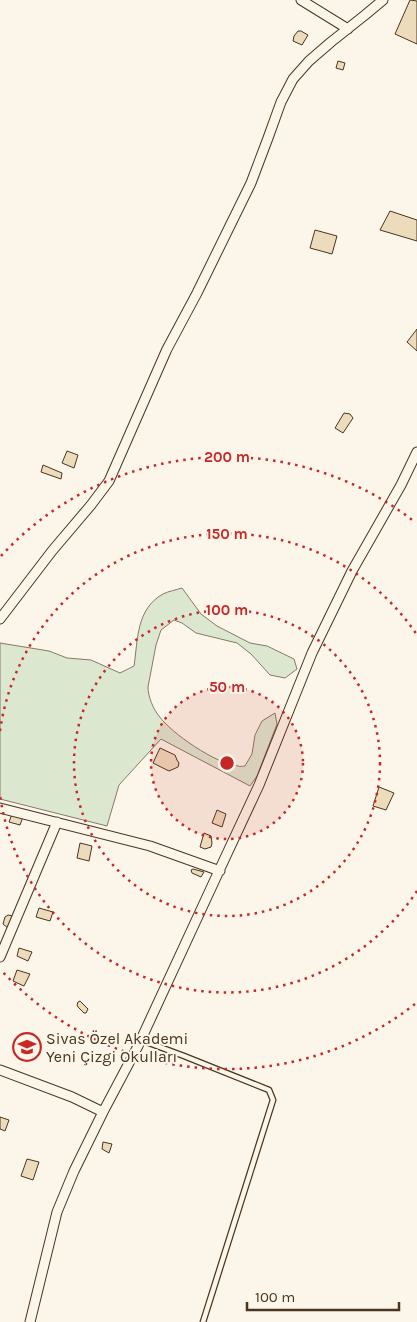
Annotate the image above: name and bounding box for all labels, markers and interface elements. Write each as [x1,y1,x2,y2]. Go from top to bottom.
text: 200 m [204,448,250,466]
text: 150 m [206,525,248,543]
text: 100 m [206,601,248,619]
text: 50 m [209,678,245,696]
centre of rings [218,754,236,772]
place label: Sivas Özel Akademi Yeni Çizgi Okulları [46,1029,188,1066]
school or university icon: Sivas Özel Akademi Yeni Çizgi Okulları [12,1032,42,1062]
scale bar [247,1280,400,1312]
text: 100 m [255,1288,295,1306]

